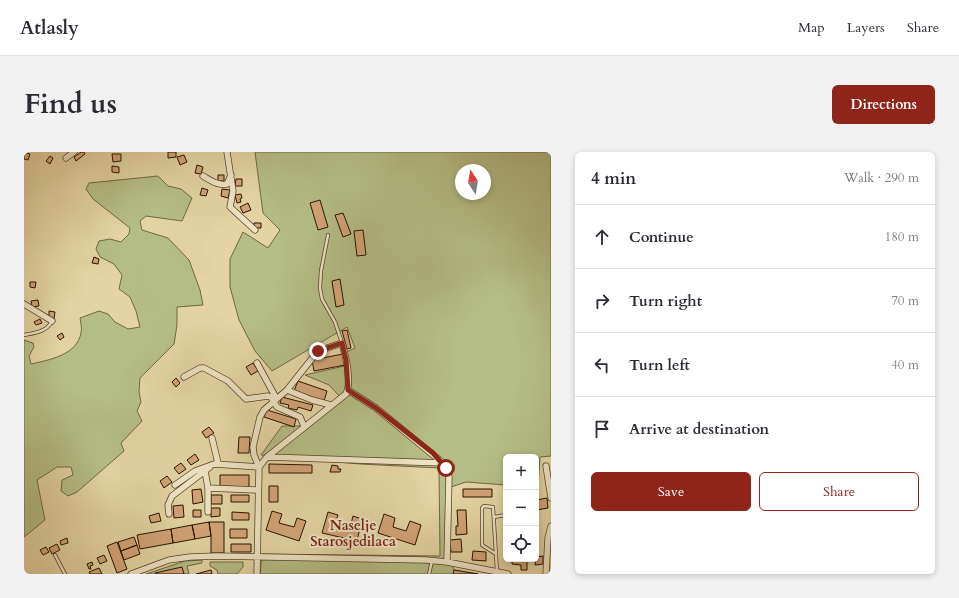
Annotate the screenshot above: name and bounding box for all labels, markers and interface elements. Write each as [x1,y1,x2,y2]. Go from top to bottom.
text: Atlasly [20,15,79,41]
text: Map [798,18,825,37]
text: Layers [847,18,885,37]
text: Share [907,18,939,37]
text: Find us [24,85,117,123]
button: Directions [832,85,935,124]
north arrow [455,164,491,200]
text: 4 min [591,167,636,190]
text: Walk · 290 m [844,169,919,187]
icon: ahead [591,226,613,248]
text: Continue [629,227,694,247]
text: 180 m [885,228,919,246]
icon: right [591,290,613,312]
text: Turn right [629,291,702,311]
text: 70 m [891,292,919,310]
route end [309,342,327,360]
icon: left [591,354,613,376]
text: Turn left [629,355,690,375]
text: 40 m [891,356,919,374]
icon: arrive [591,418,613,440]
text: Arrive at destination [629,419,769,439]
map controls [503,454,539,562]
button: + [503,454,539,490]
route start [437,459,455,477]
button: Save [591,472,751,511]
button: Share [759,472,919,511]
button: − [503,490,539,526]
district label: Naselje Starosjedilaca [310,516,396,551]
button: locate [503,526,539,562]

